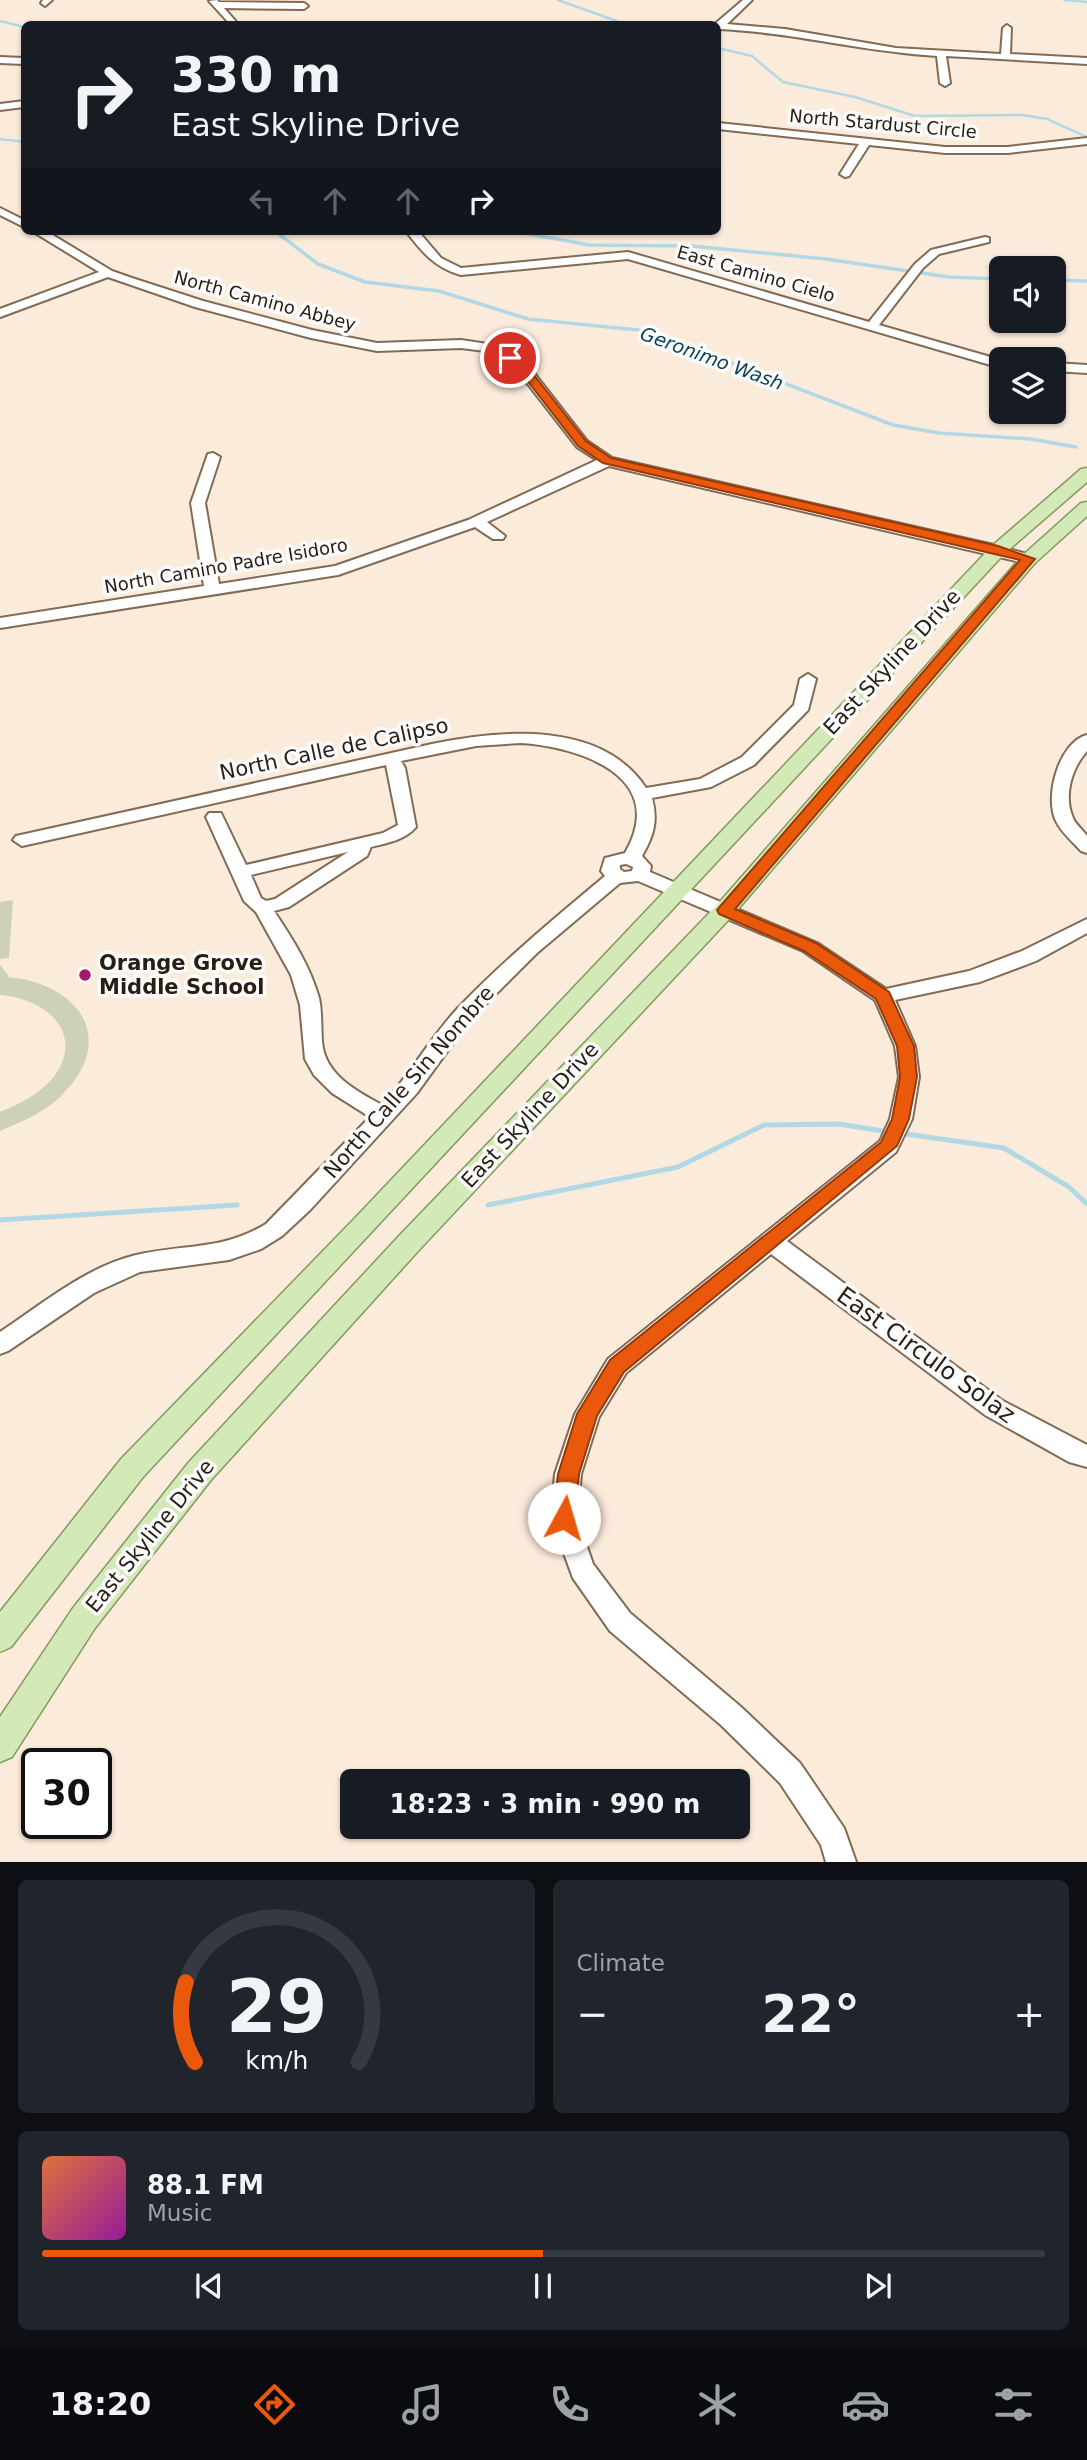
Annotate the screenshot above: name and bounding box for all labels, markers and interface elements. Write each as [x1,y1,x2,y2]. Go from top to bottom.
text: 330 m [171,47,341,104]
icon: right [56,49,147,140]
street label: North Stardust Circle [788,105,978,142]
text: East Skyline Drive [171,106,460,144]
icon: left [243,182,281,220]
icon: ahead [316,182,354,220]
icon: ahead [389,182,427,220]
icon: right [462,182,500,220]
street label: East Camino Cielo [675,241,838,306]
map controls [989,256,1066,424]
button: sound [989,256,1066,333]
street label: North Camino Abbey [172,266,359,335]
water label: Geronimo Wash [637,322,787,394]
pin [480,328,540,388]
icon: arrive [491,339,529,377]
button: layers [989,347,1066,424]
street label: North Camino Padre Isidoro [103,534,349,597]
street label: East Skyline Drive [819,584,965,740]
street label: North Calle de Calipso [217,713,451,785]
place label: Orange Grove Middle School [99,951,265,999]
marker: Orange Grove Middle School [77,967,93,983]
street label: North Calle Sin Nombre [319,981,499,1183]
street label: East Skyline Drive [457,1037,603,1193]
street label: East Circulo Solaz [831,1281,1021,1429]
street label: East Skyline Drive [81,1455,219,1617]
position arrow [527,1481,601,1555]
speed limit sign: 30 [21,1748,112,1839]
text: 18:23 · 3 min · 990 m [390,1789,700,1819]
text: Climate [577,1950,665,1976]
text: 29 [226,1965,327,2050]
text: 22° [762,1984,860,2044]
text: − [577,1992,608,2036]
text: + [1013,1992,1045,2036]
text: km/h [245,2046,308,2075]
text: 88.1 FM [147,2170,264,2200]
text: Music [147,2200,212,2226]
icon: previous [190,2267,228,2305]
icon: pause [524,2267,562,2305]
icon: next [859,2267,897,2305]
icon: directions [250,2380,299,2429]
icon: music [398,2380,447,2429]
icon: phone [545,2380,594,2429]
icon: climate [693,2380,742,2429]
icon: car [841,2380,890,2429]
icon: filters [989,2380,1038,2429]
text: 18:20 [49,2385,151,2423]

